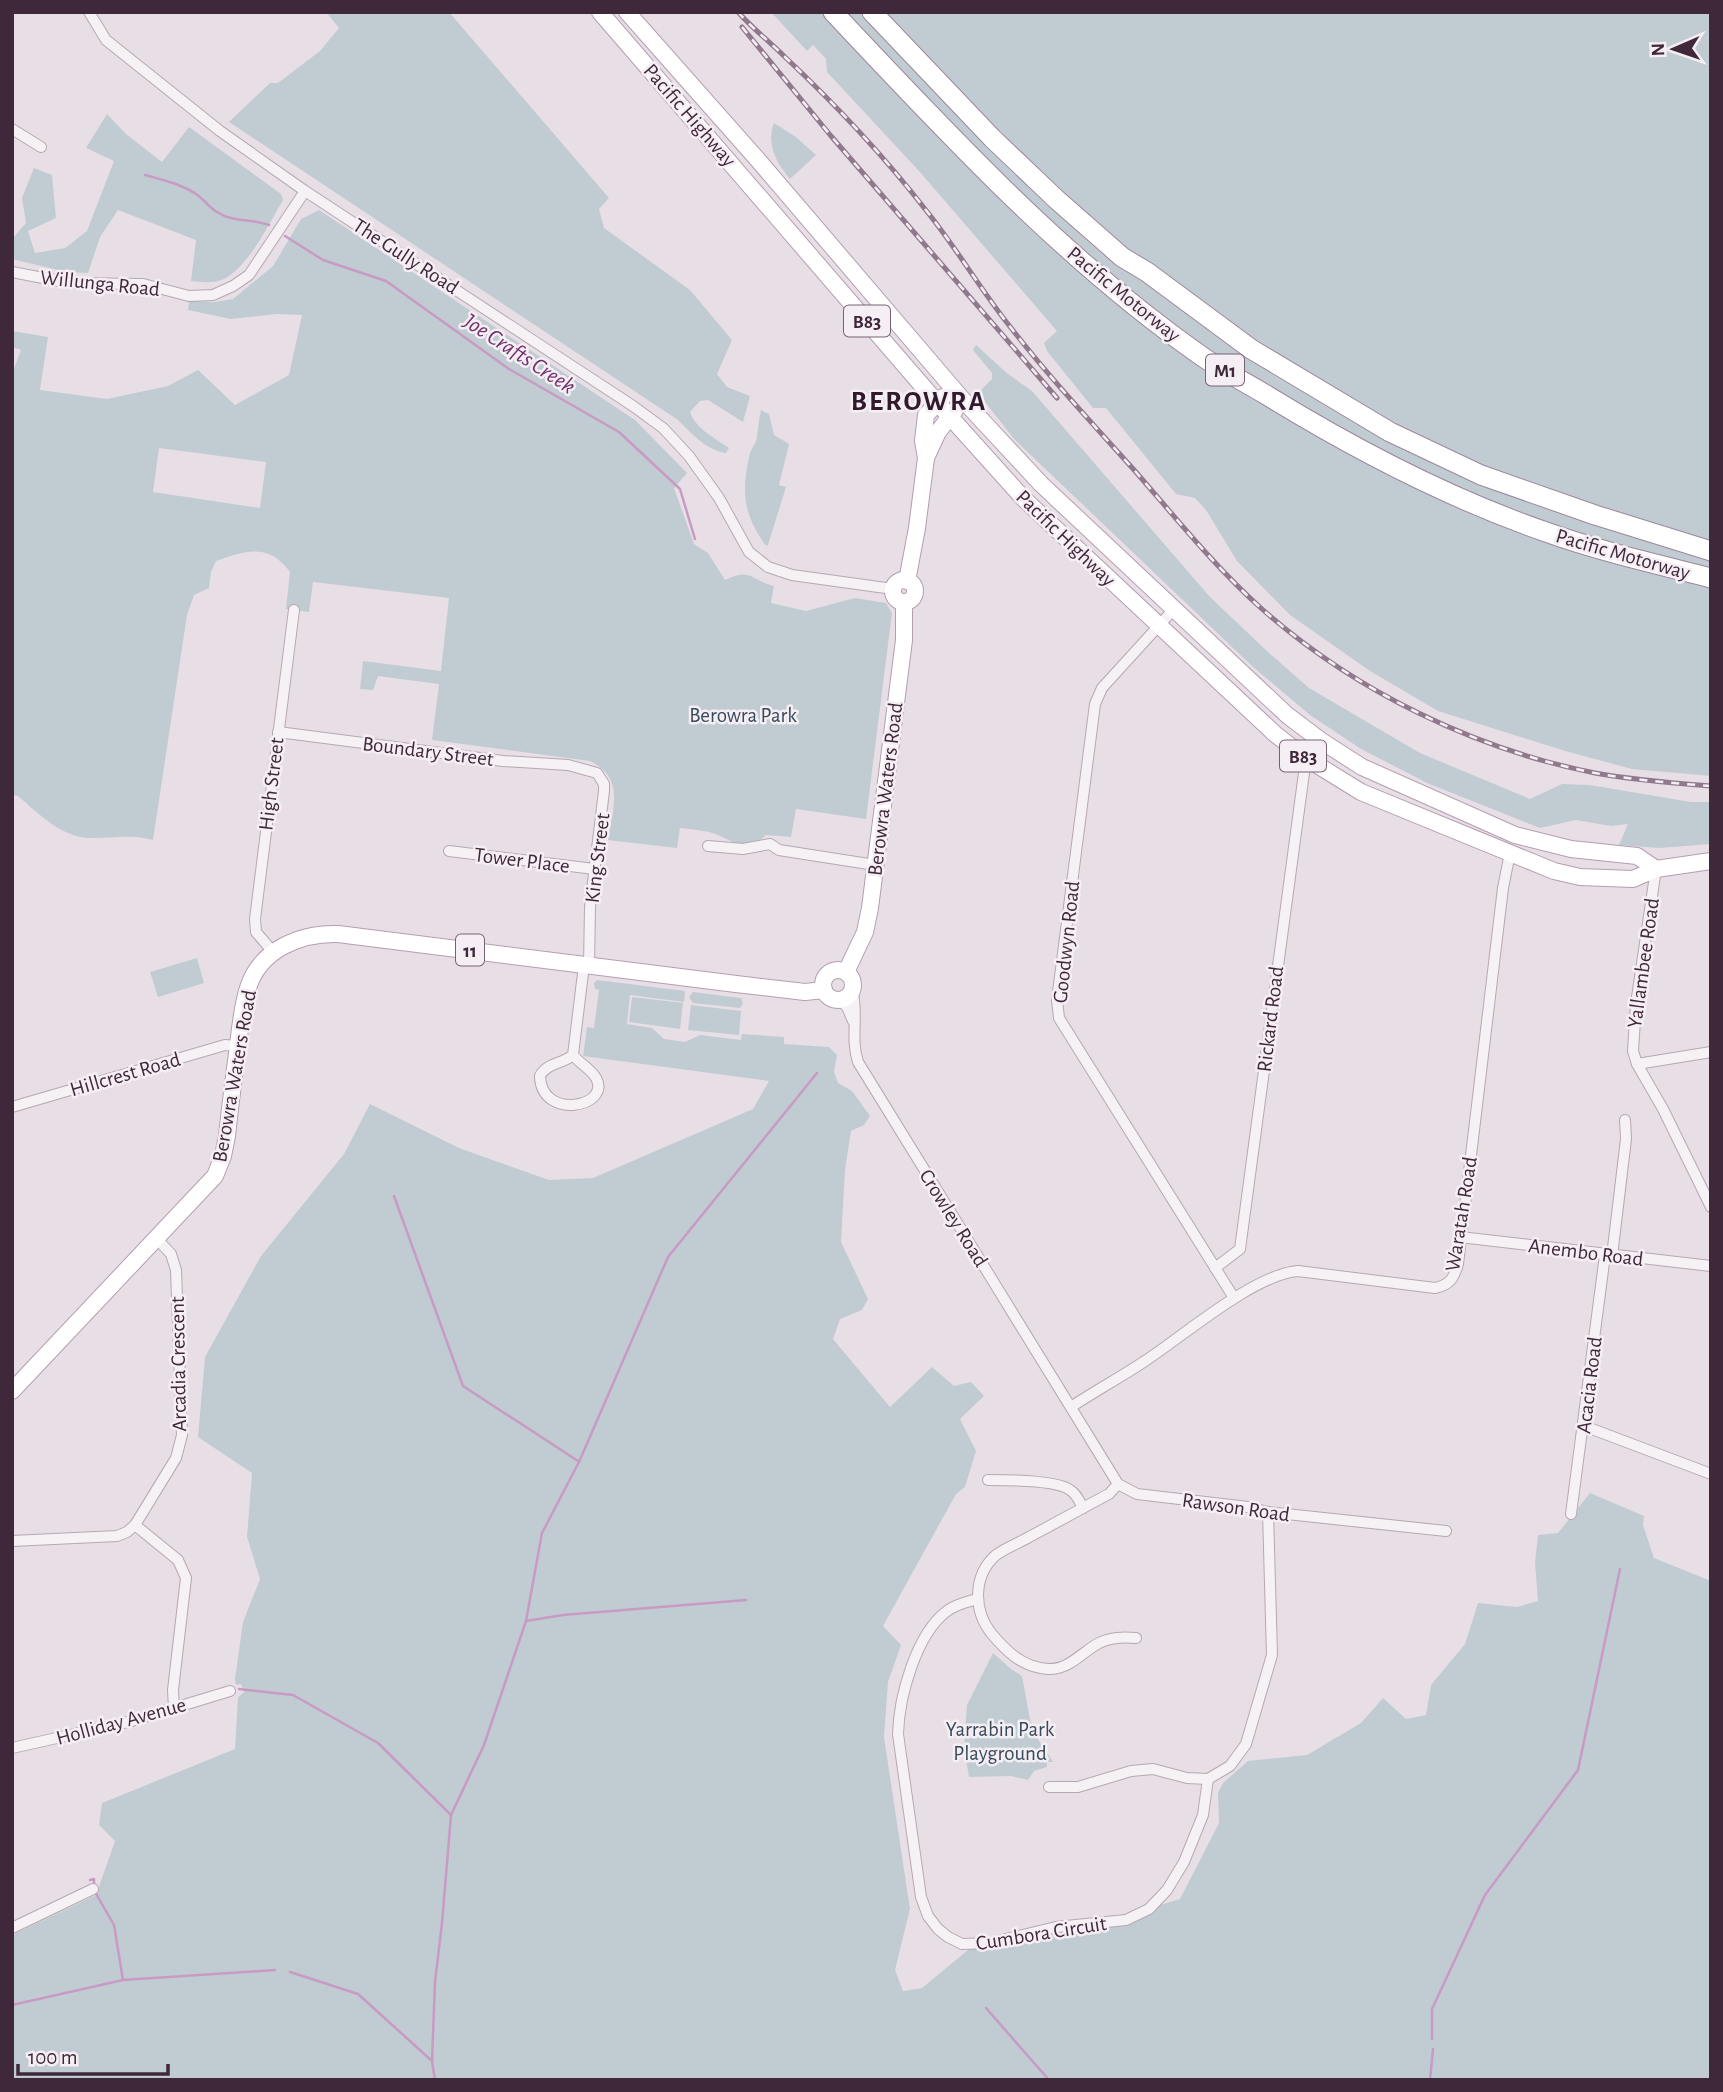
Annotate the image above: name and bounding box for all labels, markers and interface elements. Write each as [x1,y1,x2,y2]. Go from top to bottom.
north arrow [1639,14,1709,84]
text: N [1649,43,1668,56]
street label: Pacific Highway [639,60,740,171]
street label: The Gully Road [349,215,463,298]
street label: Pacific Motorway [1063,243,1184,346]
street label: Willunga Road [39,267,161,300]
road number: B83 [844,306,890,336]
water label: Joe Crafts Creek [459,309,579,399]
road number: M1 [1206,354,1244,386]
district label: BEROWRA [851,388,987,416]
street label: Pacific Highway [1012,486,1119,591]
street label: Pacific Motorway [1553,525,1692,584]
street label: Berowra Waters Road [864,701,907,877]
park label: Berowra Park [689,705,797,726]
street label: Boundary Street [361,733,495,770]
street label: High Street [255,736,288,832]
road number: B83 [1280,740,1326,772]
street label: King Street [582,812,613,904]
street label: Tower Place [473,844,571,877]
street label: Goodwyn Road [1050,880,1083,1004]
street label: Yallambee Road [1624,896,1663,1030]
road number: 11 [456,934,484,966]
street label: Rickard Road [1254,965,1287,1073]
street label: Berowra Waters Road [209,988,260,1164]
street label: Hillcrest Road [68,1049,183,1100]
street label: Waratah Road [1442,1155,1481,1273]
street label: Crowley Road [915,1166,992,1271]
street label: Anembo Road [1527,1235,1645,1270]
street label: Arcadia Crescent [167,1296,190,1432]
street label: Acacia Road [1573,1335,1606,1435]
street label: Rawson Road [1181,1490,1291,1525]
street label: Holliday Avenue [54,1694,188,1749]
park label: Yarrabin Park Playground [946,1719,1055,1764]
street label: Cumbora Circuit [974,1913,1108,1954]
scale bar [18,2032,168,2076]
text: 100 m [28,2047,78,2068]

